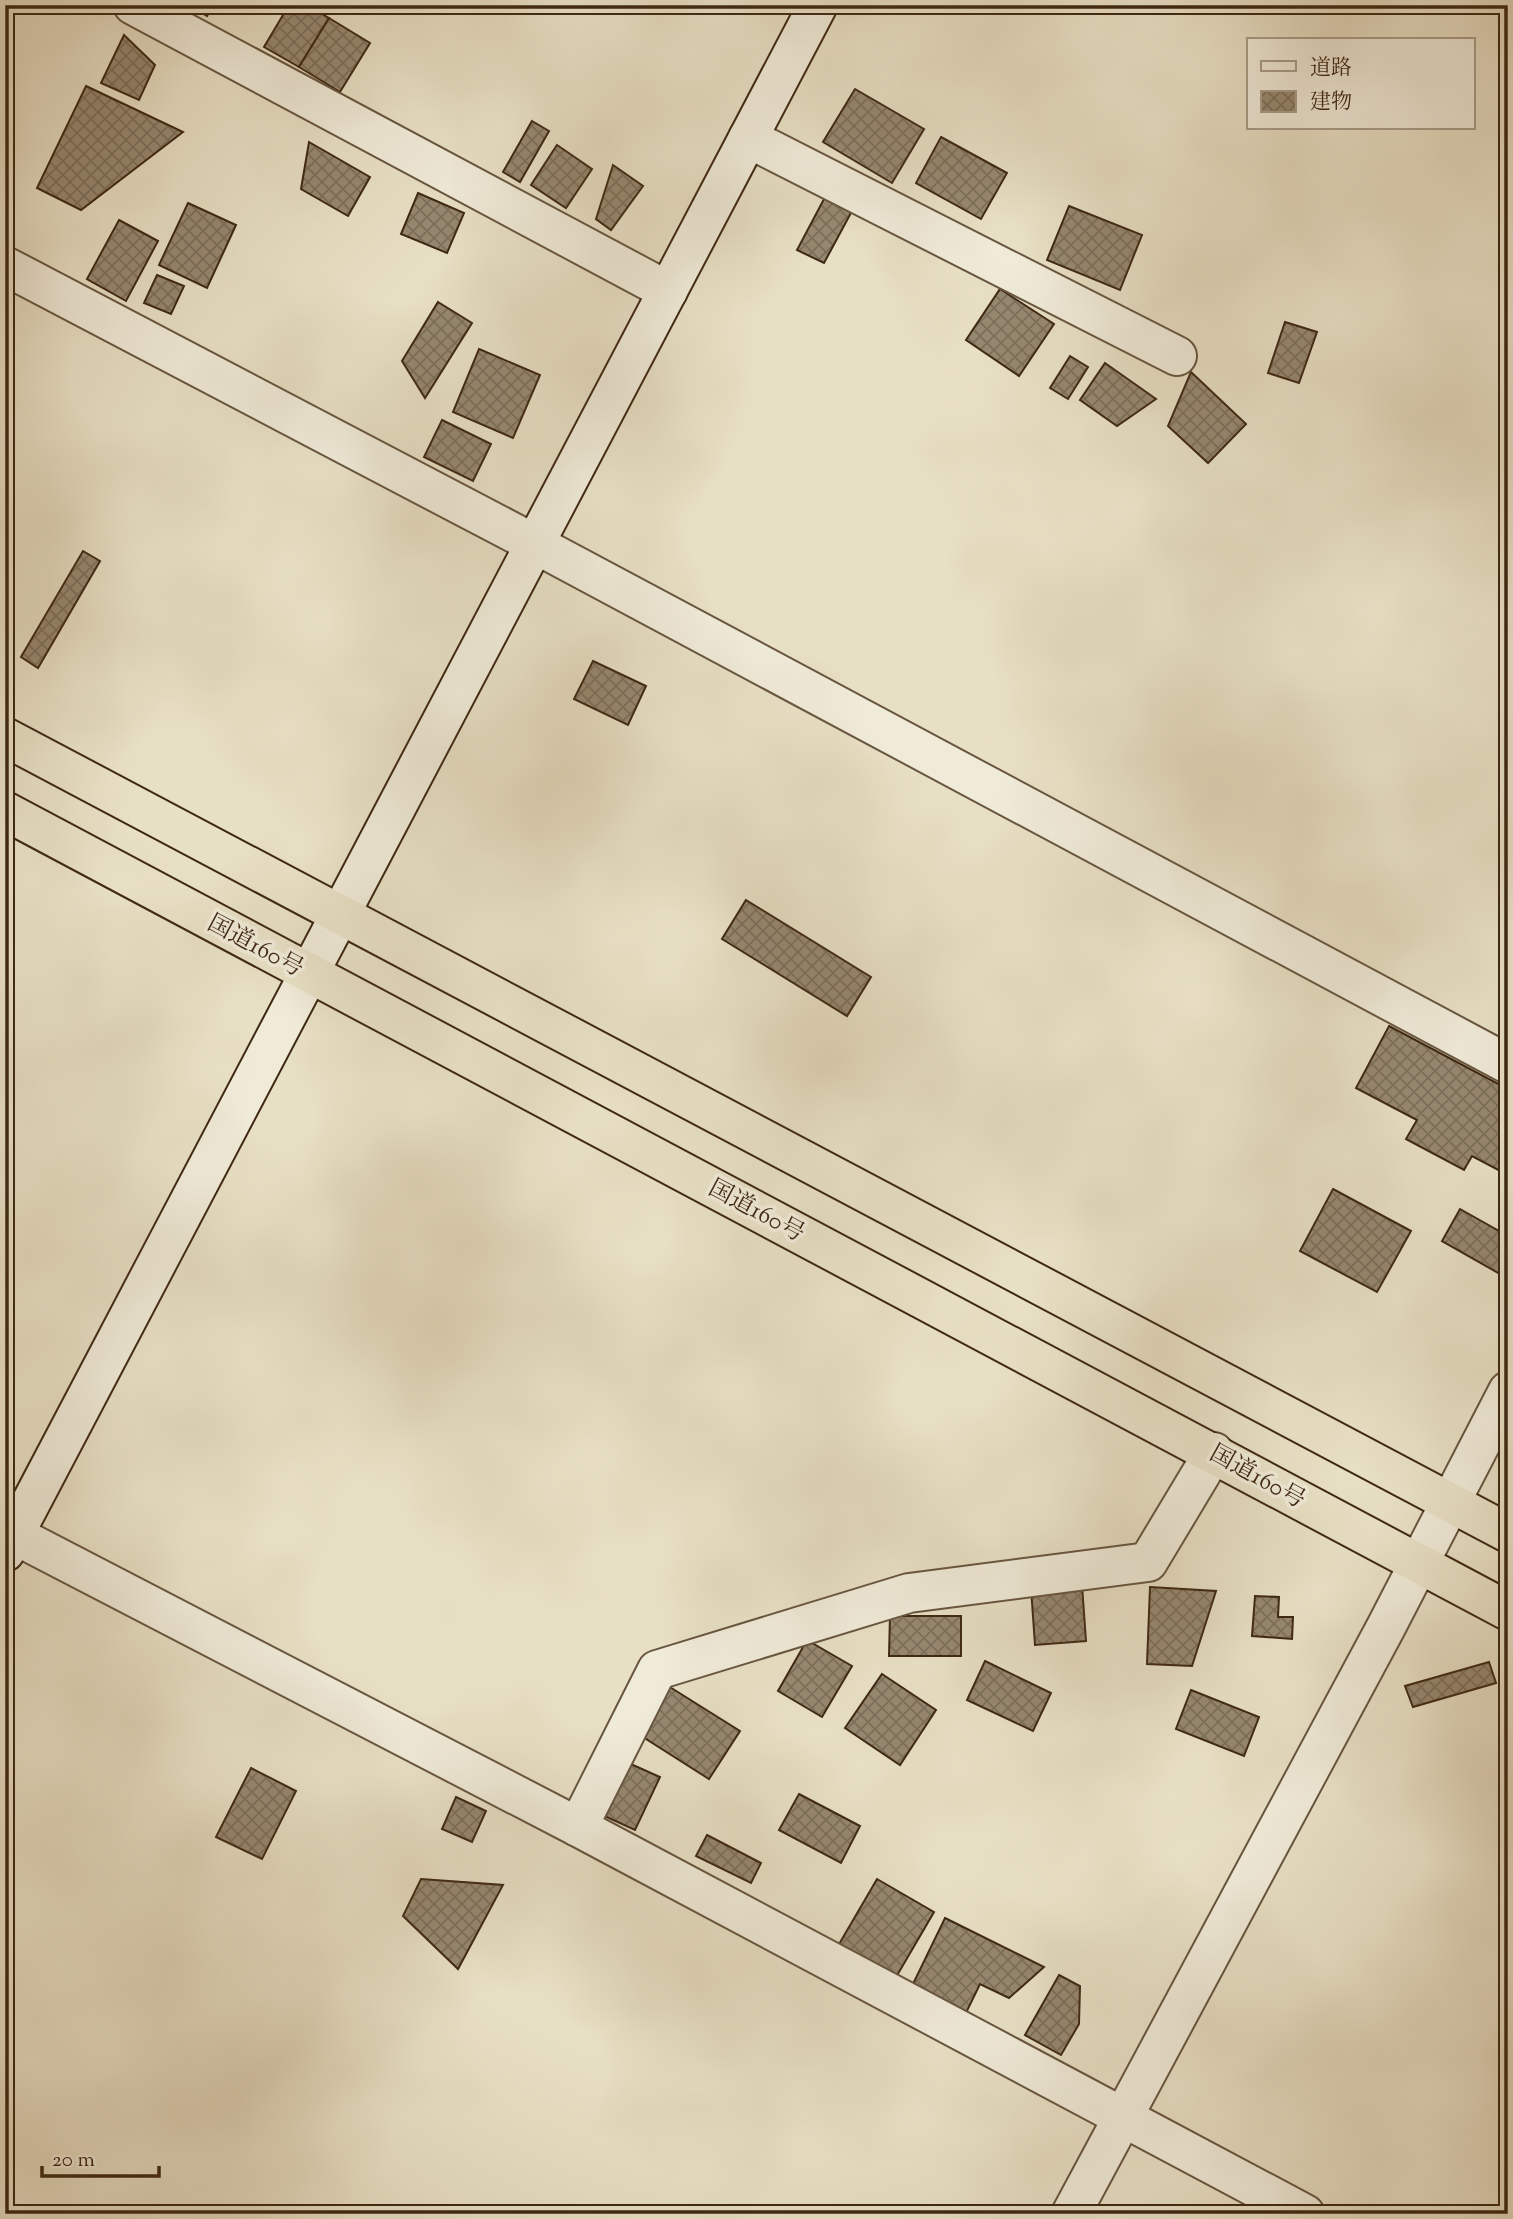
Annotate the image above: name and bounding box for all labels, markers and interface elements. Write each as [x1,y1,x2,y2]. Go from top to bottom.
legend [1247,38,1474,130]
text: 道路 [1310,54,1352,84]
text: 建物 [1310,88,1352,118]
street label: 国道160号 [201,907,309,986]
street label: 国道160号 [702,1172,810,1251]
street label: 国道160号 [1203,1437,1311,1518]
scale bar [42,2135,159,2179]
text: 20 m [52,2146,95,2176]

